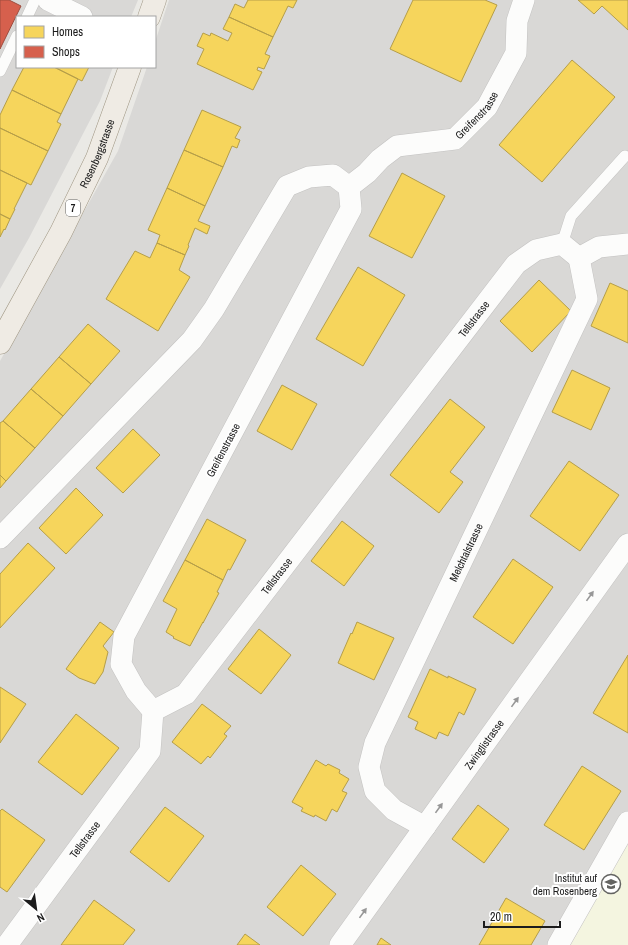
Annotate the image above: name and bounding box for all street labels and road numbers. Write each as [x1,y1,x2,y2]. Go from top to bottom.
street label: Greifenstrasse [452,89,501,142]
street label: Rosenbergstrasse [76,117,117,190]
road number: 7 [66,200,80,216]
street label: Tellstrasse [455,298,492,340]
street label: Greifenstrasse [203,421,243,479]
street label: Melchtalstrasse [446,521,486,584]
street label: Tellstrasse [258,555,295,597]
street label: Zwinglistrasse [461,717,507,772]
street label: Tellstrasse [66,818,103,861]

